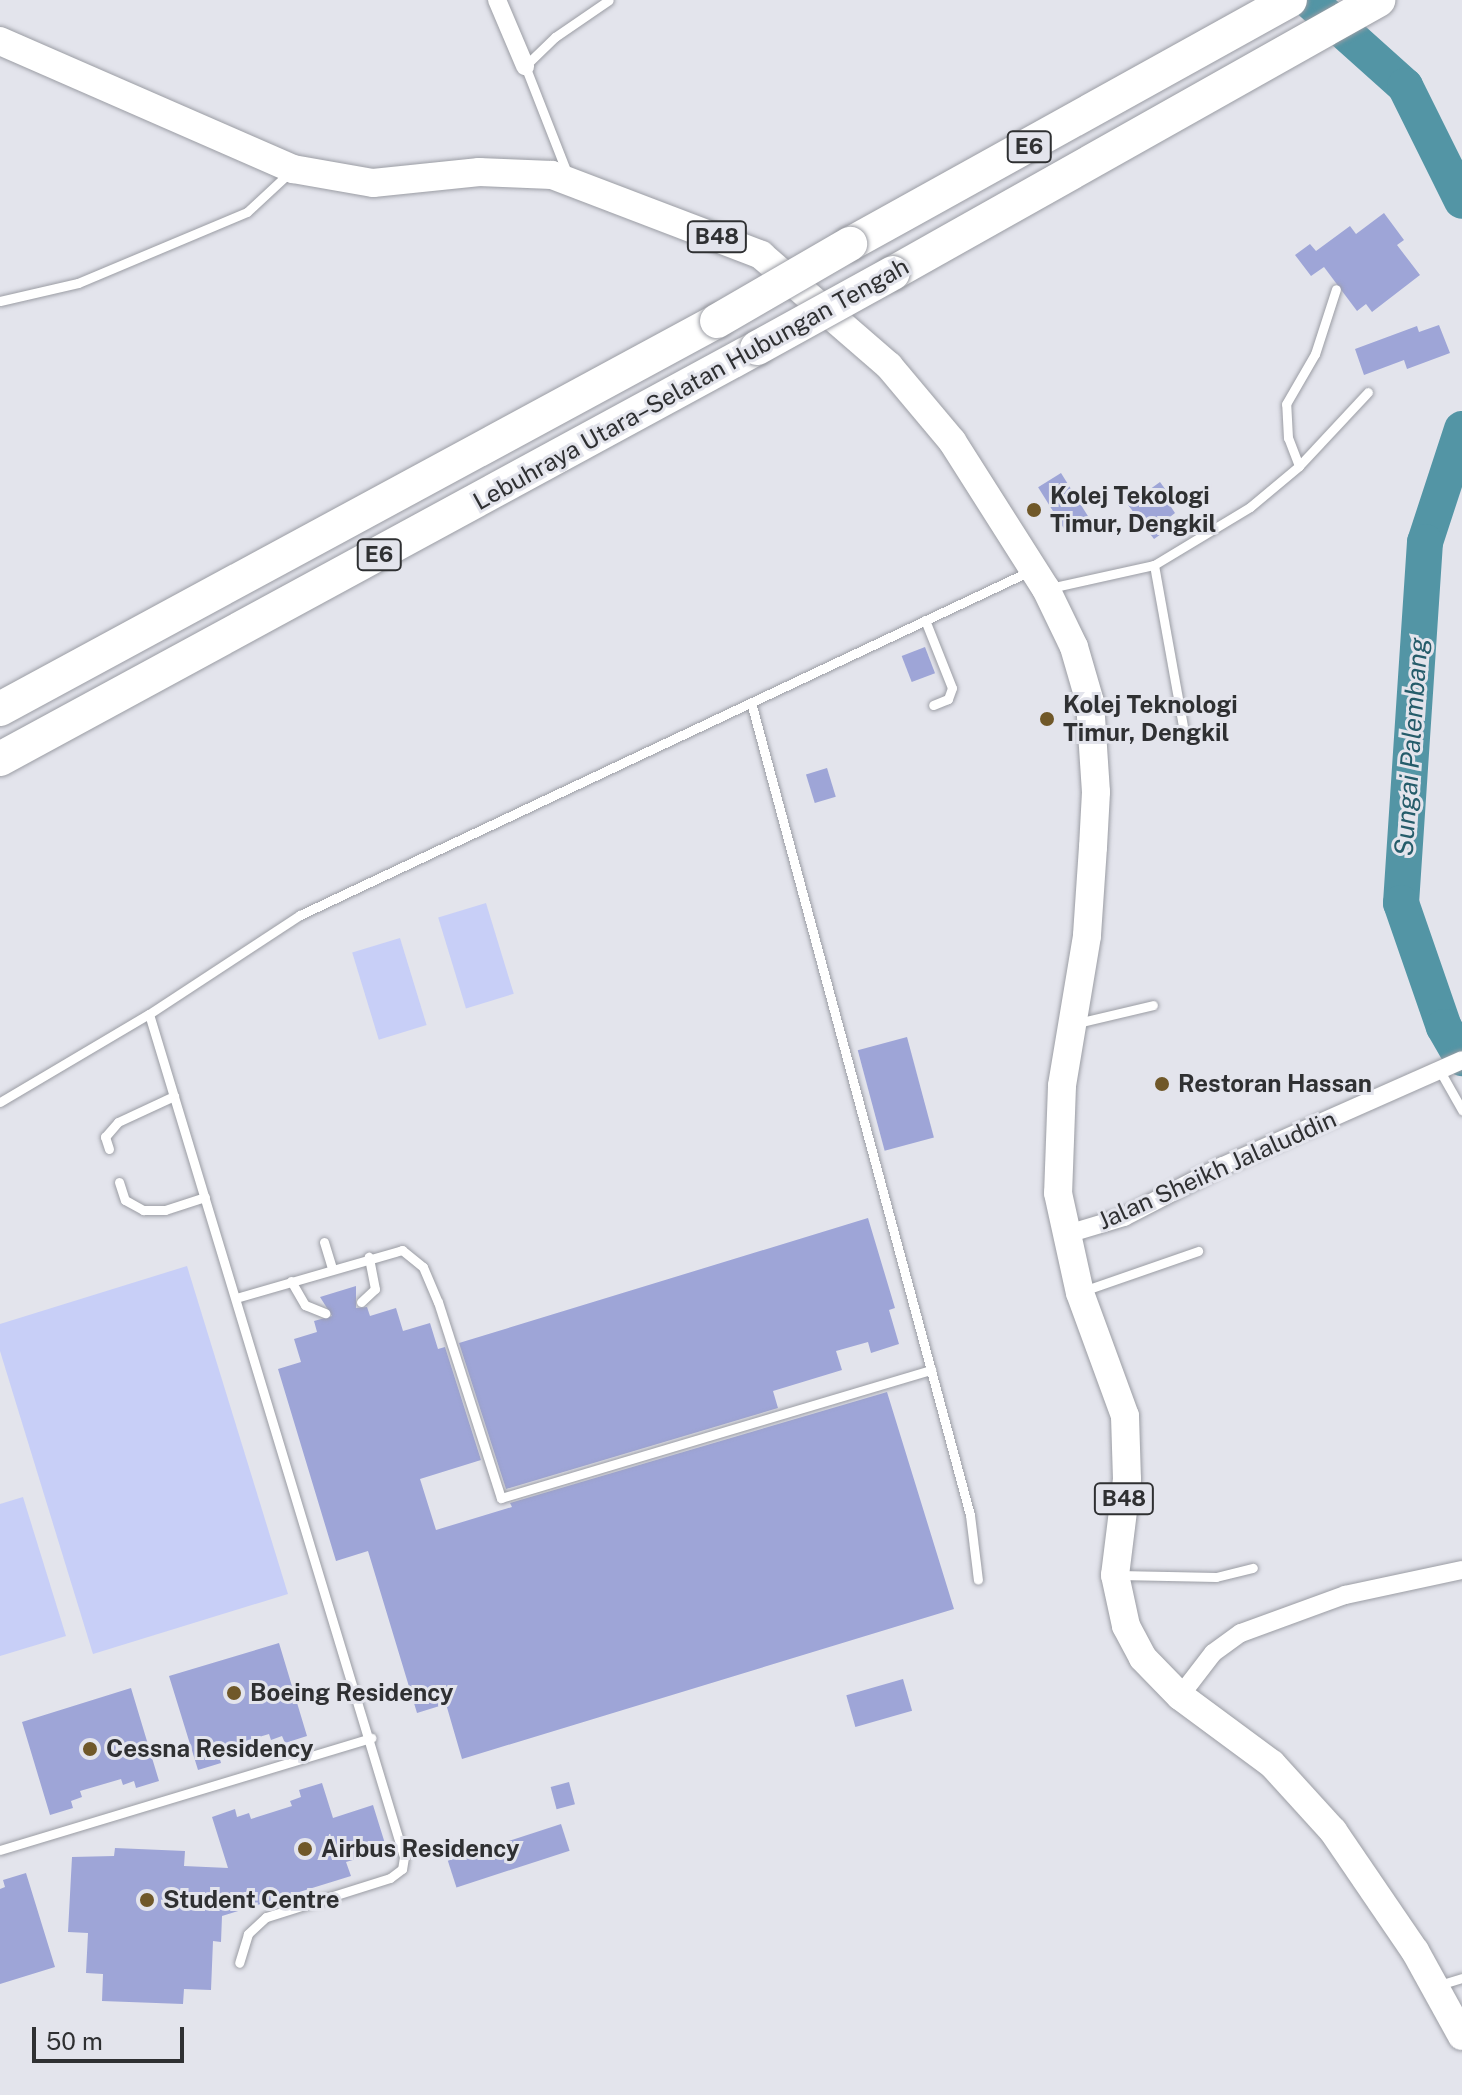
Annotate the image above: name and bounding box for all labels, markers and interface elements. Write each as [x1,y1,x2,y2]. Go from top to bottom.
road number: E6 [1005,129,1053,165]
road number: B48 [685,219,749,255]
street label: Lebuhraya Utara–Selatan Hubungan Tengah [468,252,914,516]
place label: Kolej Tekologi Timur, Dengkil [1050,482,1217,538]
marker: Kolej Tekologi Timur, Dengkil [1025,501,1043,519]
road number: E6 [355,537,403,573]
water label: Sungai Palembang [1388,637,1434,857]
place label: Kolej Teknologi Timur, Dengkil [1063,691,1238,747]
marker: Kolej Teknologi Timur, Dengkil [1038,710,1056,728]
place label: Restoran Hassan [1178,1070,1372,1098]
marker: Restoran Hassan [1153,1075,1171,1093]
street label: Jalan Sheikh Jalaluddin [1093,1104,1341,1236]
road number: B48 [1092,1481,1156,1517]
place label: Boeing Residency [250,1679,454,1707]
marker: Boeing Residency [225,1684,243,1702]
place label: Cessna Residency [106,1735,314,1763]
marker: Cessna Residency [81,1740,99,1758]
place label: Airbus Residency [321,1835,520,1863]
marker: Airbus Residency [296,1840,314,1858]
place label: Student Centre [163,1886,340,1914]
marker: Student Centre [138,1891,156,1909]
scale bar [36,2011,188,2061]
text: 50 m [46,2027,103,2055]

